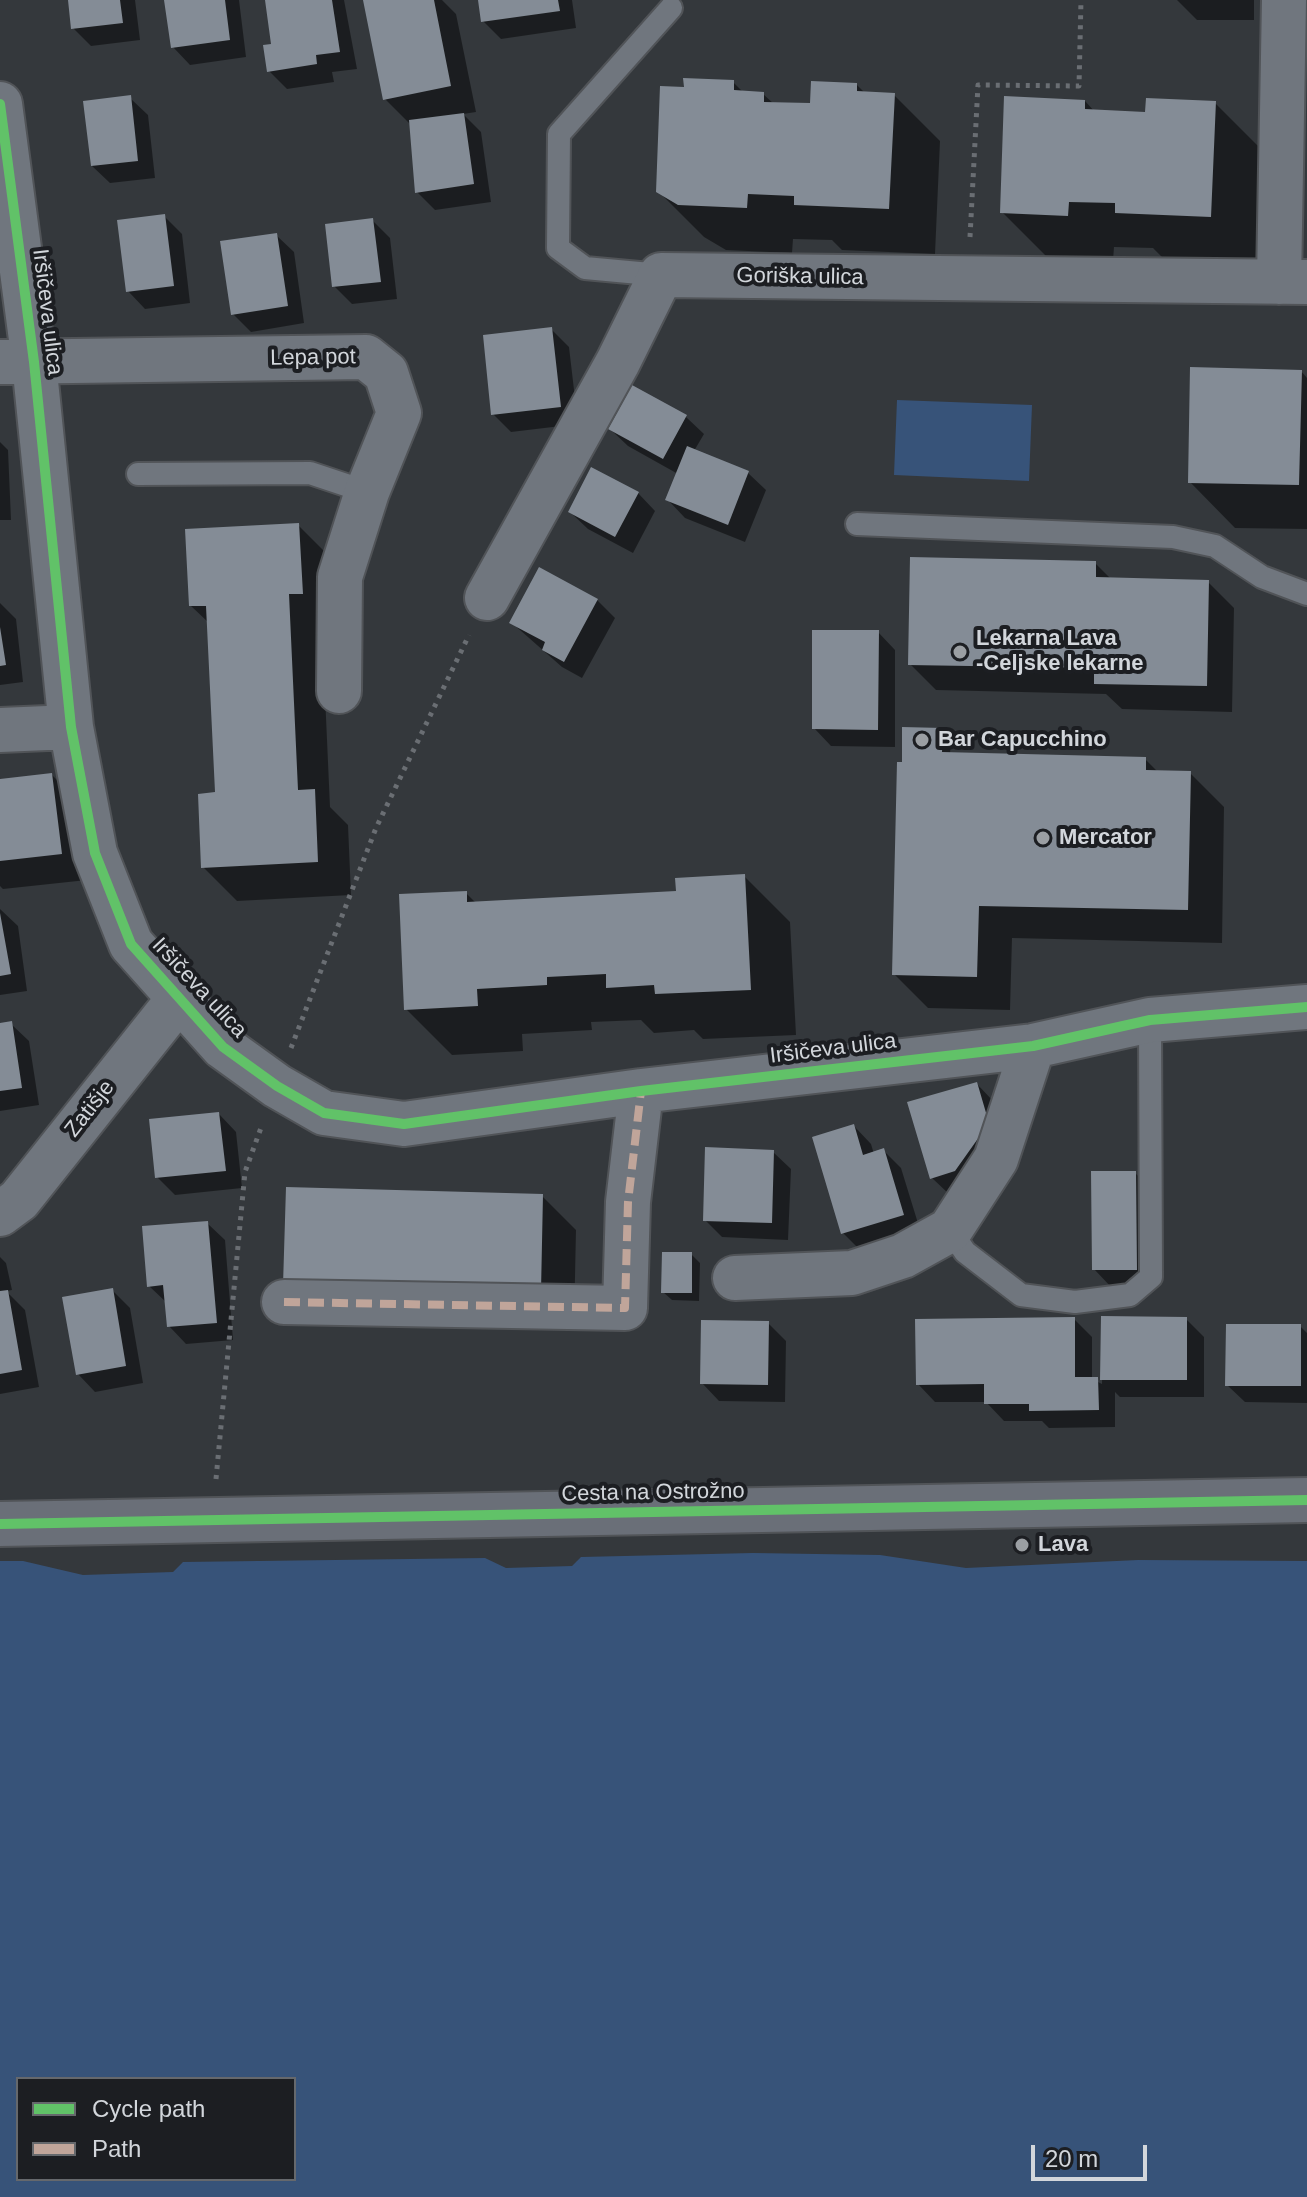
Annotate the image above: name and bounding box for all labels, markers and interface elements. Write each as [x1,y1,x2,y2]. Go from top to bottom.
street label: Iršičeva ulica [26,247,68,377]
street label: Goriška ulica [736,263,864,291]
street label: Lepa pot [270,344,356,372]
place label: Lekarna Lava -Celjske lekarne [976,626,1144,678]
marker: Lekarna Lava -Celjske lekarne [951,643,969,661]
place label: Bar Capucchino [938,727,1107,753]
marker: Bar Capucchino [913,731,931,749]
place label: Mercator [1059,825,1152,851]
marker: Mercator [1034,829,1052,847]
street label: Iršičeva ulica [146,932,252,1044]
street label: Iršičeva ulica [768,1028,898,1070]
street label: Zatišje [60,1075,120,1143]
street label: Cesta na Ostrožno [561,1478,745,1508]
place label: Lava [1038,1532,1088,1558]
marker: Lava [1013,1536,1031,1554]
legend [16,2077,296,2181]
text: Cycle path [92,2095,205,2122]
scale bar [1035,2129,1151,2179]
text: Path [92,2135,141,2162]
text: 20 m [1045,2145,1098,2172]

